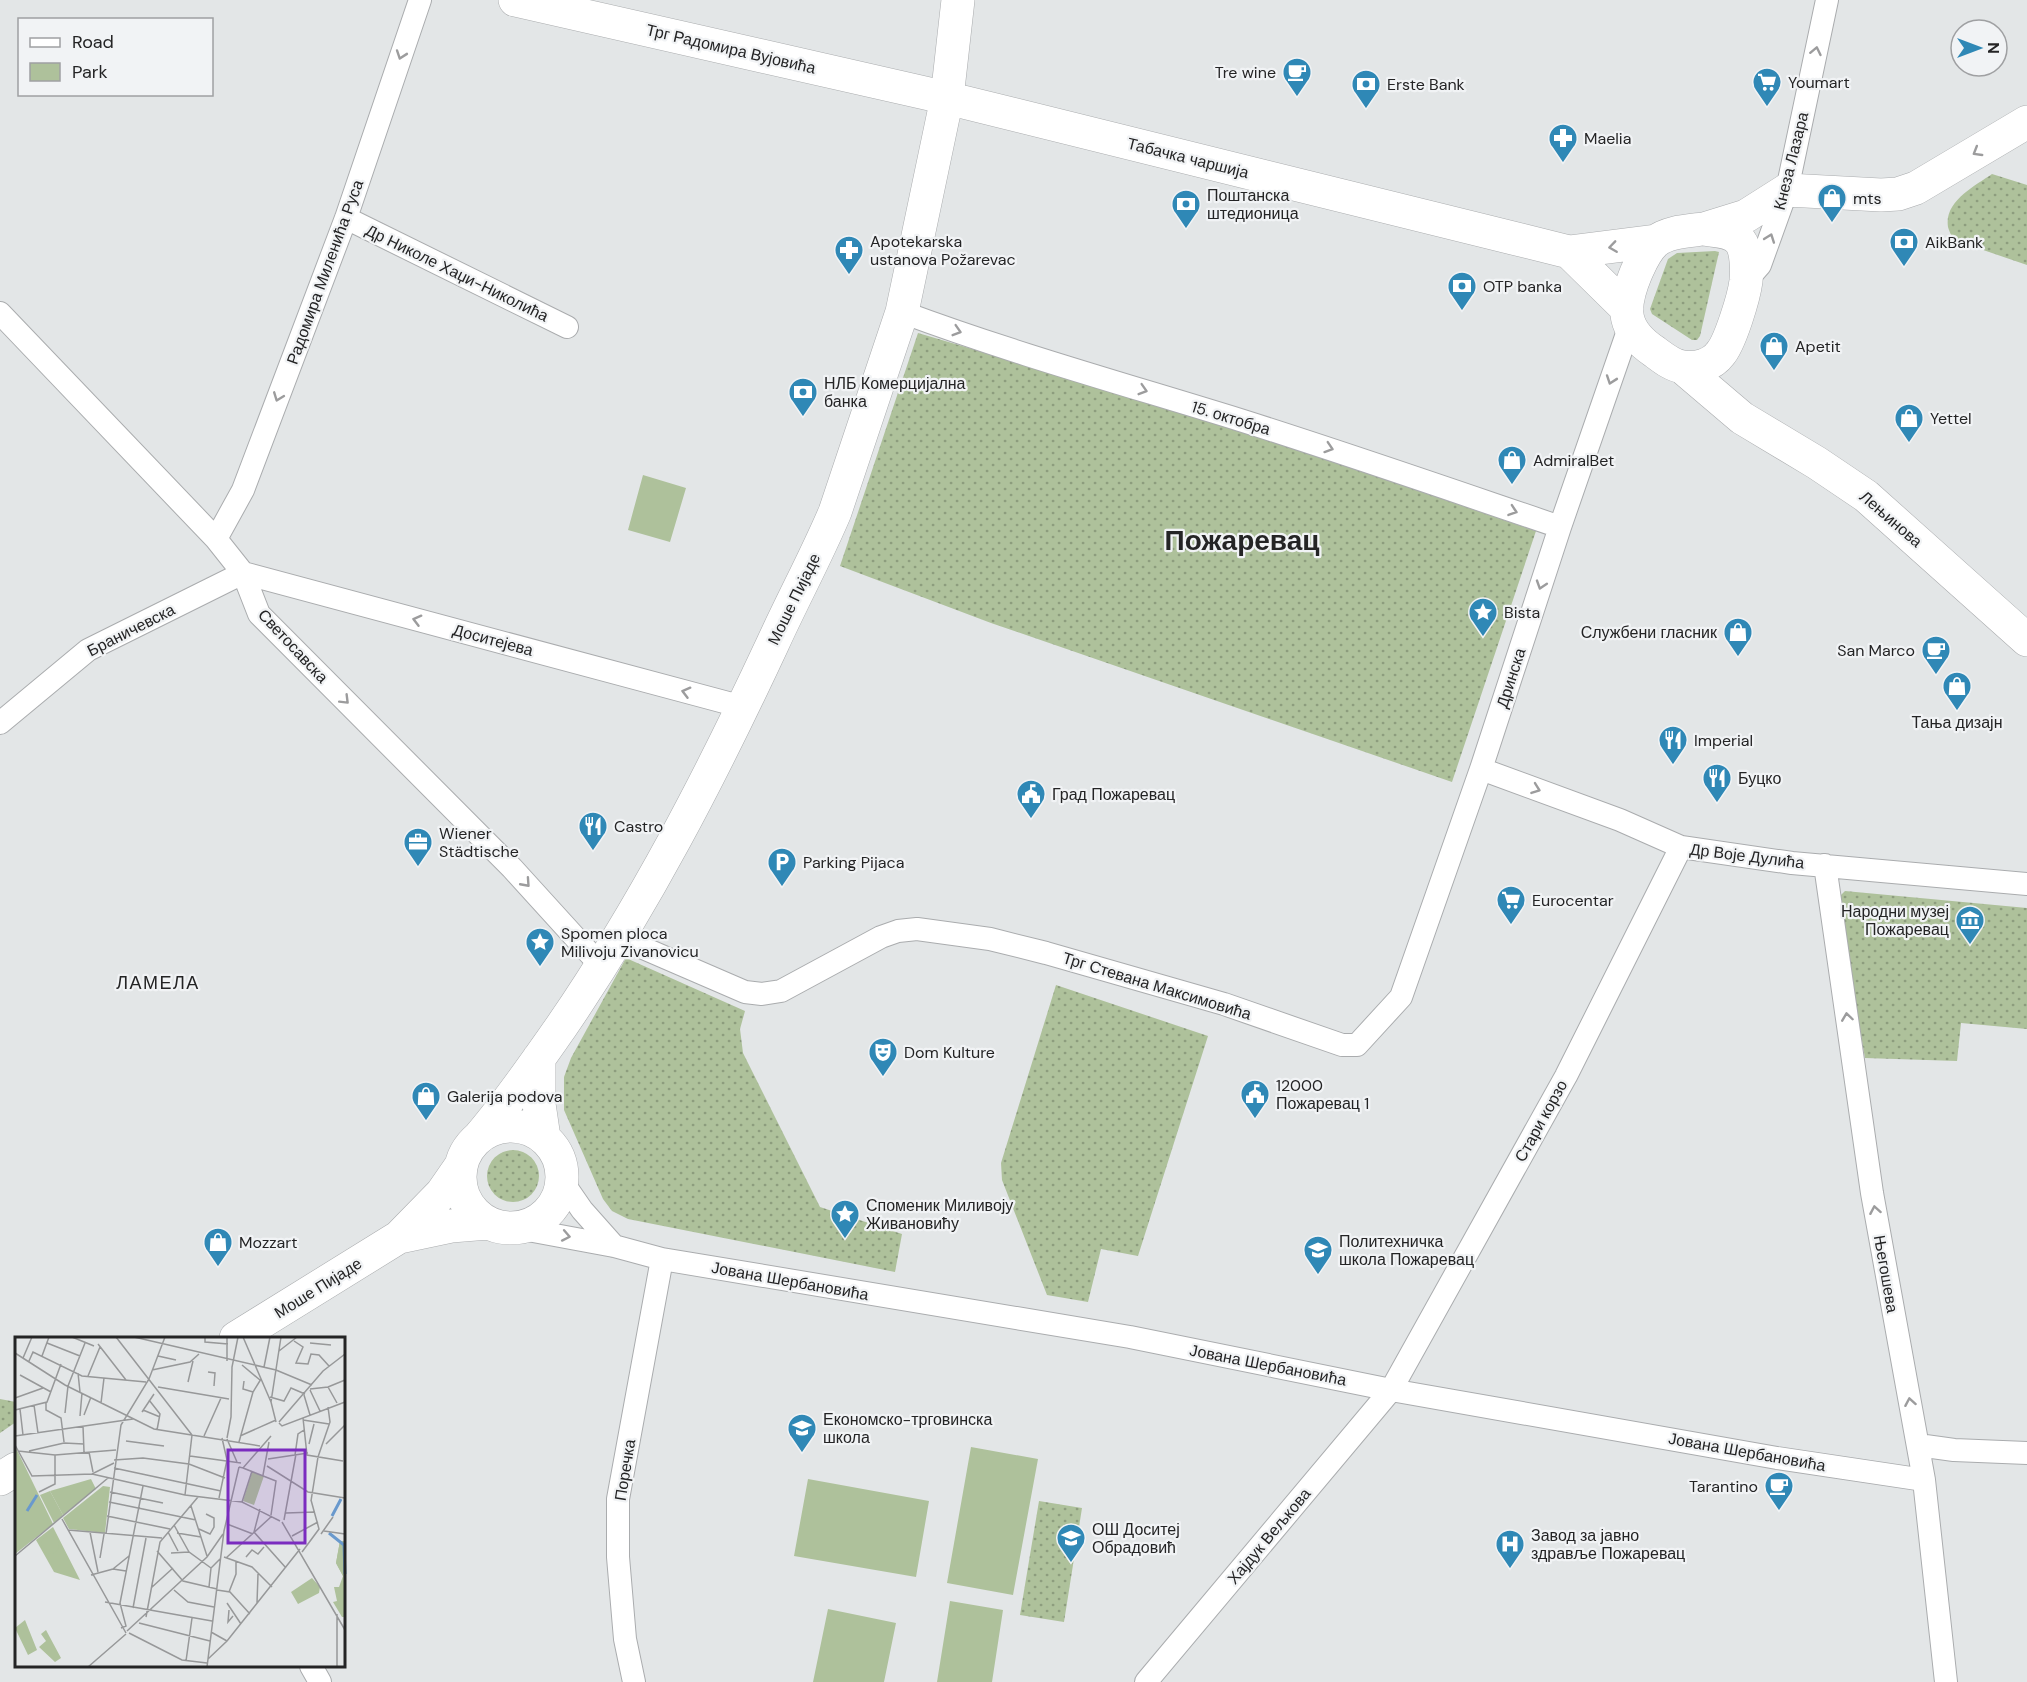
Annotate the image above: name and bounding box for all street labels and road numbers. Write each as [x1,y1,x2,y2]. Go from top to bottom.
street label: Трг Радомира Вујовића [644,19,818,79]
street label: Кнеза Лазара [1769,110,1813,212]
street label: Табачка чаршија [1125,133,1251,183]
street label: Радомира Миленића Руса [282,177,368,367]
street label: Др Николе Хаџи-Николића [362,220,552,327]
street label: 15. октобра [1189,396,1273,440]
street label: Лењинова [1855,486,1927,552]
street label: Моше Пијаде [763,550,825,648]
street label: Браничевска [84,599,179,661]
street label: Светосавска [253,605,333,688]
street label: Доситејева [450,619,536,661]
street label: Дринска [1491,645,1531,711]
street label: Др Воје Дулића [1689,839,1806,873]
street label: Трг Стевана Максимовића [1060,947,1254,1025]
street label: Стари корзо [1510,1076,1572,1166]
street label: Његошева [1869,1234,1903,1315]
street label: Моше Пијаде [270,1253,366,1323]
street label: Јована Шербановића [710,1257,870,1305]
street label: Јована Шербановића [1188,1340,1348,1391]
street label: Јована Шербановића [1667,1428,1827,1476]
street label: Поречка [610,1438,640,1502]
street label: Хајдук Вељкова [1223,1484,1315,1588]

